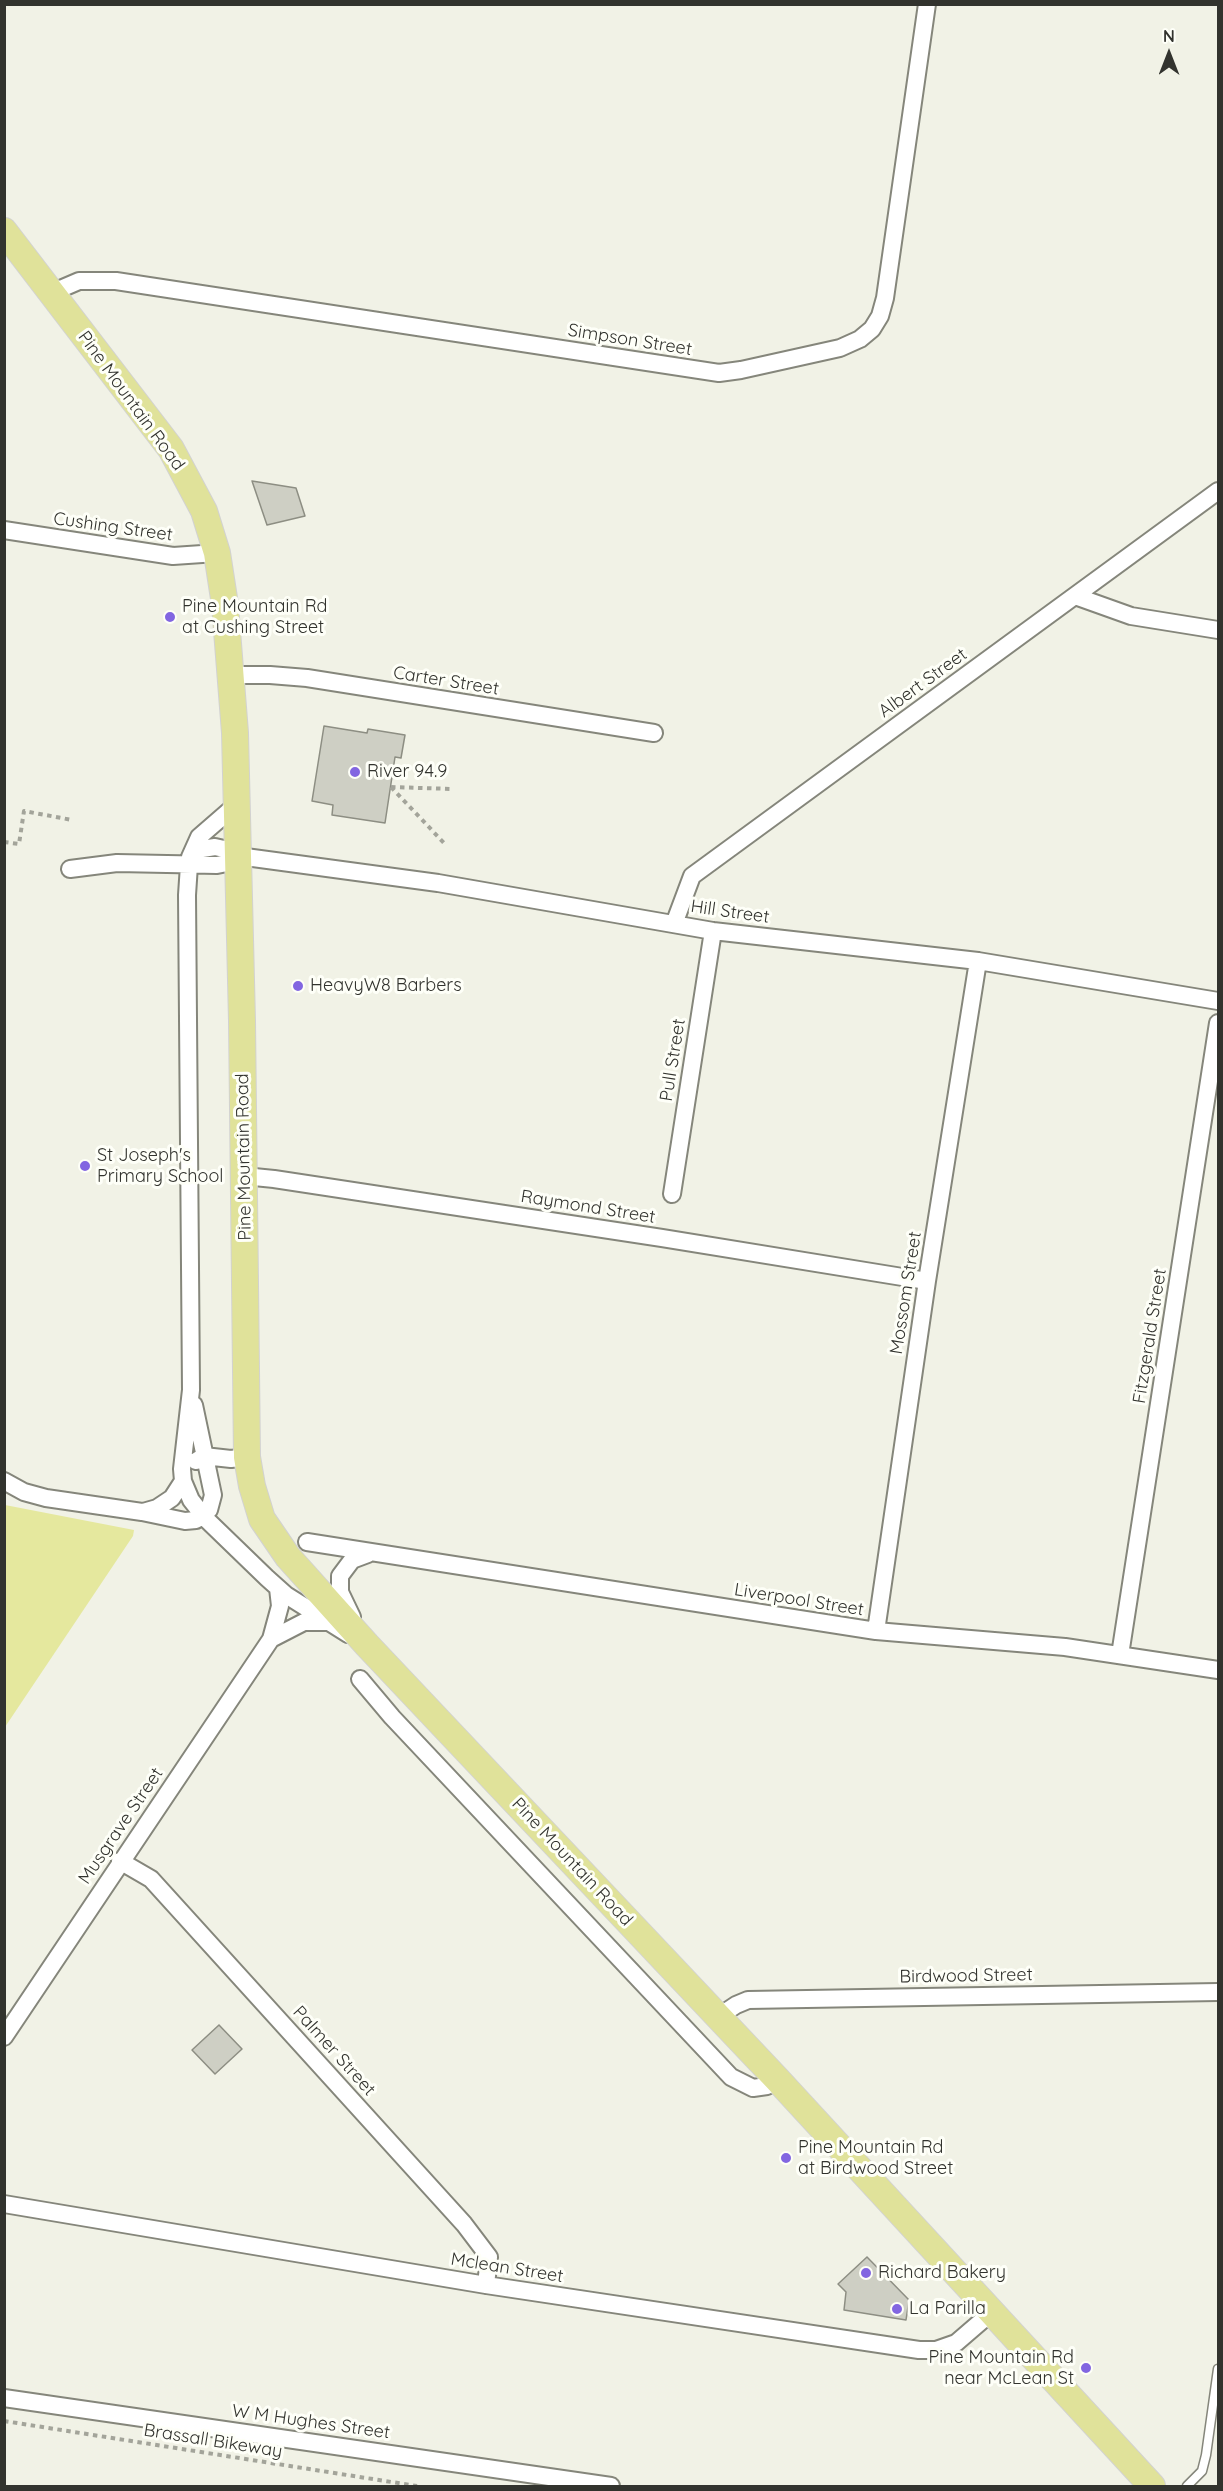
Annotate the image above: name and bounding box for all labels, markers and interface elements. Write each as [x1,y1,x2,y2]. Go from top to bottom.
north arrow [1139,24,1199,84]
text: N [1163,26,1175,46]
street label: Simpson Street [567,320,693,360]
street label: Pine Mountain Road [73,327,189,475]
street label: Cushing Street [52,508,174,546]
place label: Pine Mountain Rd at Cushing Street [182,596,328,638]
marker: Pine Mountain Rd at Cushing Street [163,610,177,624]
street label: Albert Street [875,644,971,722]
street label: Carter Street [392,662,500,700]
place label: River 94.9 [367,761,447,783]
marker: River 94.9 [348,765,362,779]
street label: Hill Street [689,896,771,928]
place label: HeavyW8 Barbers [310,975,462,997]
marker: HeavyW8 Barbers [291,979,305,993]
street label: Pull Street [656,1017,690,1103]
street label: Pine Mountain Road [232,1073,256,1241]
place label: St Joseph's Primary School [97,1145,223,1188]
marker: St Joseph's Primary School [78,1159,92,1173]
street label: Raymond Street [519,1186,657,1228]
street label: Mossom Street [886,1230,926,1356]
street label: Fitzgerald Street [1129,1267,1171,1405]
street label: Liverpool Street [733,1579,865,1621]
street label: Musgrave Street [74,1764,168,1888]
street label: Pine Mountain Road [507,1793,637,1931]
street label: Birdwood Street [899,1964,1033,1988]
street label: Palmer Street [288,2002,380,2100]
place label: Pine Mountain Rd at Birdwood Street [798,2137,953,2180]
marker: Pine Mountain Rd at Birdwood Street [779,2151,793,2165]
street label: Mclean Street [449,2248,565,2288]
place label: Richard Bakery [878,2262,1006,2284]
marker: Richard Bakery [859,2266,873,2280]
place label: La Parilla [909,2298,986,2320]
marker: La Parilla [890,2302,904,2316]
place label: Pine Mountain Rd near McLean St [928,2347,1074,2390]
marker: Pine Mountain Rd near McLean St [1079,2361,1093,2375]
street label: W M Hughes Street [231,2400,391,2444]
street label: Brassall Bikeway [142,2419,284,2463]

